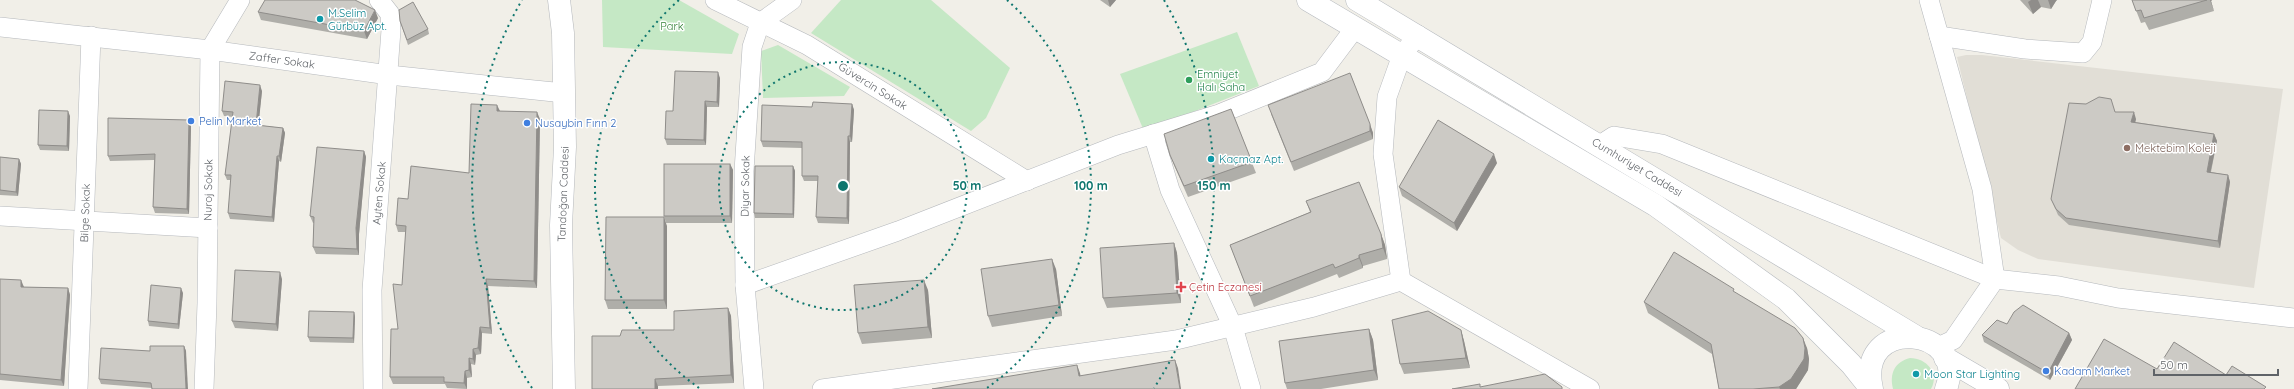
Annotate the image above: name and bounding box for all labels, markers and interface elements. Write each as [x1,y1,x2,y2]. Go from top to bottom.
place label: M.Selim Gürbüz Apt. [328,6,387,33]
marker: M.Selim Gürbüz Apt. [315,14,325,24]
park label: Park [660,19,684,33]
street label: Zaffer Sokak [248,48,316,72]
street label: Güvercin Sokak [836,59,910,113]
place label: Emniyet Halı Saha [1197,67,1245,94]
marker: Emniyet Halı Saha [1184,75,1194,85]
place label: Pelin Market [199,114,262,128]
marker: Pelin Market [186,116,196,126]
place label: Nusaybin Fırın 2 [535,116,616,130]
marker: Nusaybin Fırın 2 [522,118,532,128]
street label: Cumhuriyet Caddesi [1589,135,1685,199]
place label: Mektebim Koleji [2135,141,2216,155]
marker: Mektebim Koleji [2122,143,2132,153]
street label: Tandoğan Caddesi [554,146,572,242]
place label: Kaçmaz Apt. [1219,152,1283,166]
marker: Kaçmaz Apt. [1206,154,1216,164]
street label: Diyar Sokak [737,155,753,217]
street label: Nuroj Sokak [200,159,216,221]
street label: Ayten Sokak [369,161,389,225]
text: 50 m [953,178,981,193]
text: 100 m [1074,178,1108,193]
text: 150 m [1197,178,1231,193]
centre of rings [836,179,850,193]
street label: Bilge Sokak [77,183,93,243]
place label: Çetin Eczanesi [1189,280,1262,294]
marker: Çetin Eczanesi [1176,282,1186,292]
scale bar [2154,351,2278,377]
text: 50 m [2160,357,2188,372]
place label: Kadam Market [2054,364,2130,378]
marker: Kadam Market [2041,366,2051,376]
place label: Moon Star Lighting [1924,367,2020,381]
marker: Moon Star Lighting [1911,369,1921,379]

